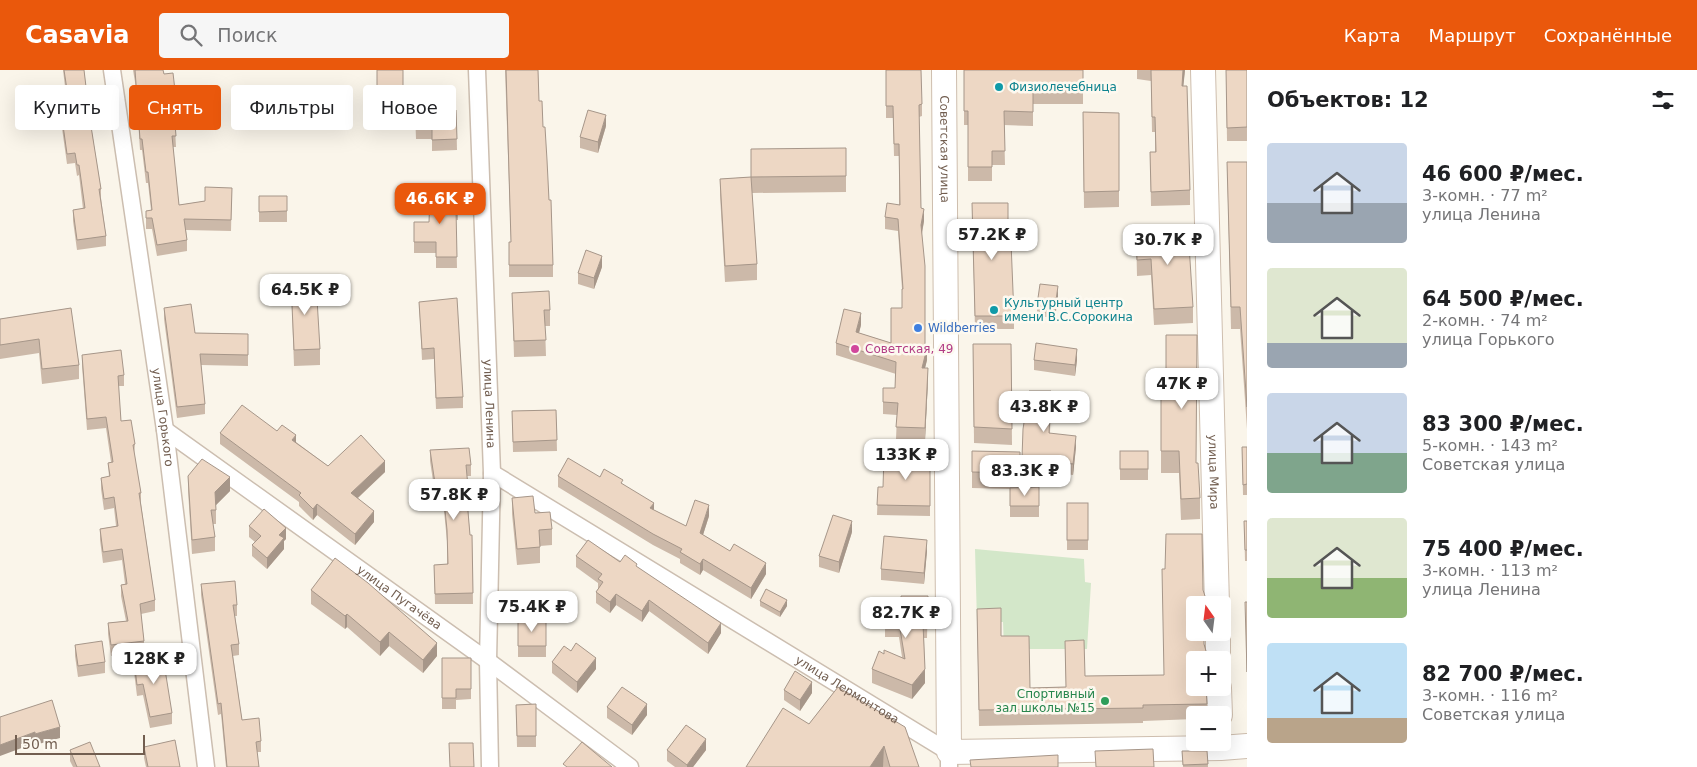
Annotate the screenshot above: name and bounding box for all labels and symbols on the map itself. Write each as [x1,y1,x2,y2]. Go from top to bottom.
place label: Физиолечебница [1009,80,1117,94]
marker: Физиолечебница [993,81,1005,93]
street label: Советская улица [937,95,952,203]
pin: 46.6K ₽ [394,182,486,225]
pin: 57.2K ₽ [946,218,1038,261]
pin: 30.7K ₽ [1122,224,1214,266]
pin: 64.5K ₽ [259,274,351,316]
place label: Культурный центр имени В.С.Сорокина [1004,296,1133,324]
marker: Культурный центр имени В.С.Сорокина [988,304,1000,316]
place label: Wildberries [928,321,996,335]
marker: Wildberries [912,322,924,334]
place label: Советская, 49 [865,342,953,356]
marker: Советская, 49 [849,343,861,355]
street label: улица Ленина [481,359,498,449]
street label: улица Горького [149,367,176,467]
pin: 47K ₽ [1147,368,1217,410]
pin: 43.8K ₽ [998,390,1090,433]
street label: улица Мира [1206,434,1221,510]
pin: 133K ₽ [865,438,947,481]
pin: 83.3K ₽ [979,454,1071,497]
pin: 57.8K ₽ [408,478,500,521]
street label: улица Пугачёва [354,563,444,633]
pin: 75.4K ₽ [486,590,578,633]
pin: 82.7K ₽ [860,596,952,639]
north arrow [1186,596,1231,641]
pin: 128K ₽ [113,642,195,685]
street label: улица Лермонтова [793,653,902,727]
place label: Спортивный зал школы №15 [996,687,1095,715]
marker: Спортивный зал школы №15 [1099,695,1111,707]
scale bar [15,732,145,755]

